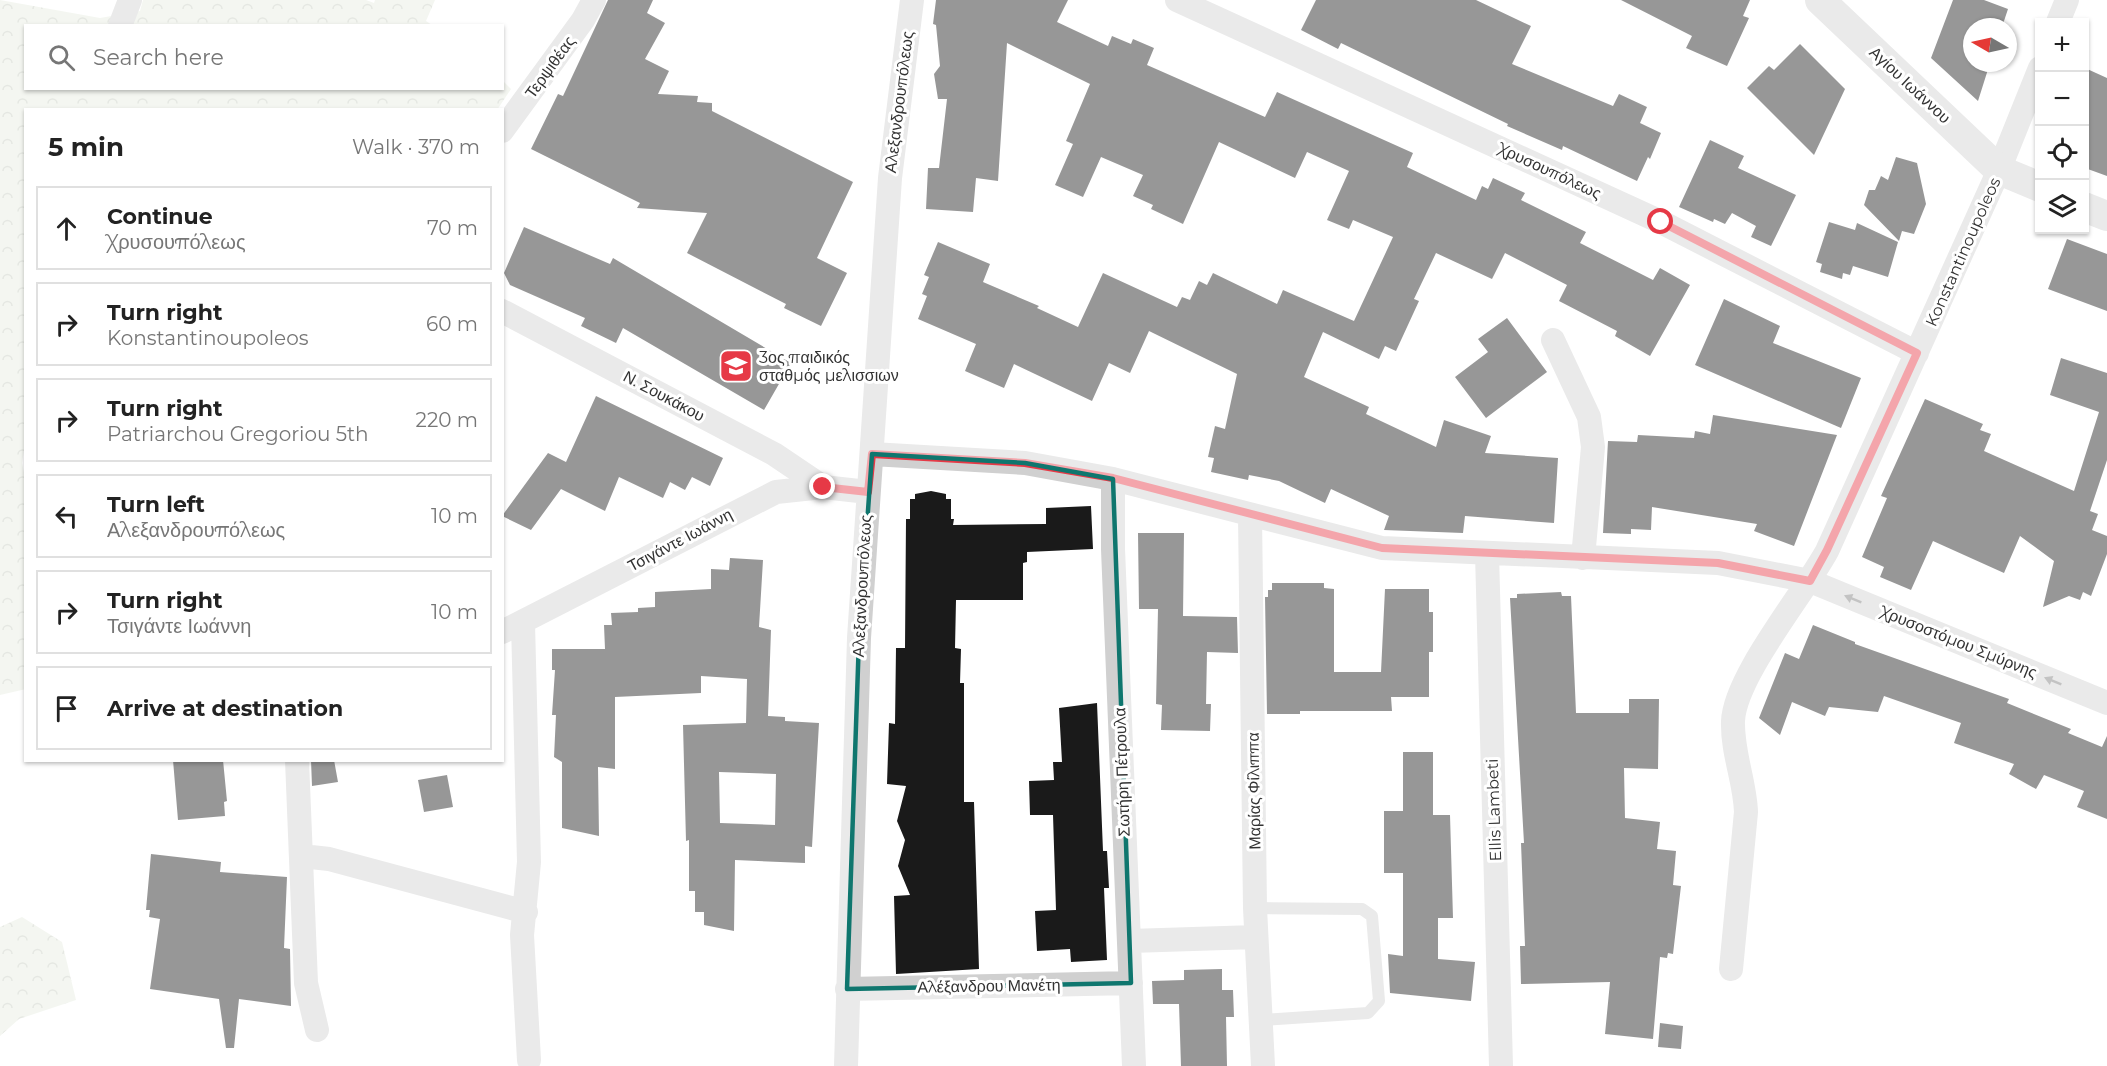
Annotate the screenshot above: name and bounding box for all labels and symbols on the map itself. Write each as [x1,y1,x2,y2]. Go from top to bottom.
north arrow [1963,18,2017,72]
street label: Αλεξανδρουπόλεως [881,30,917,174]
street label: Τερψιθέας [521,32,579,102]
street label: Αγίου Ιωάννου [1866,43,1954,127]
street label: Χρυσουπόλεως [1494,138,1604,203]
street label: Konstantinoupoleos [1922,174,2005,329]
route start [1647,208,1673,234]
school or university icon: 3ος παιδικός σταθμός μελισσιων [718,348,754,384]
place label: 3ος παιδικός σταθμός μελισσιων [759,348,899,385]
street label: Ν. Σουκάκου [620,367,708,425]
route end [809,473,835,499]
street label: Τσιγάντε Ιωάννη [625,505,735,575]
street label: Αλεξανδρουπόλεως [849,514,875,658]
one-way arrow [1844,594,1862,603]
street label: Χρυσοστόμου Σμύρνης [1876,601,2040,682]
one-way arrow [2044,676,2062,685]
street label: Σωτήρη Πέτρουλα [1110,707,1134,837]
street label: Μαρίας Φίλιππα [1243,732,1265,850]
street label: Ellis Lambeti [1483,758,1505,862]
street label: Αλέξανδρου Μανέτη [917,975,1061,997]

